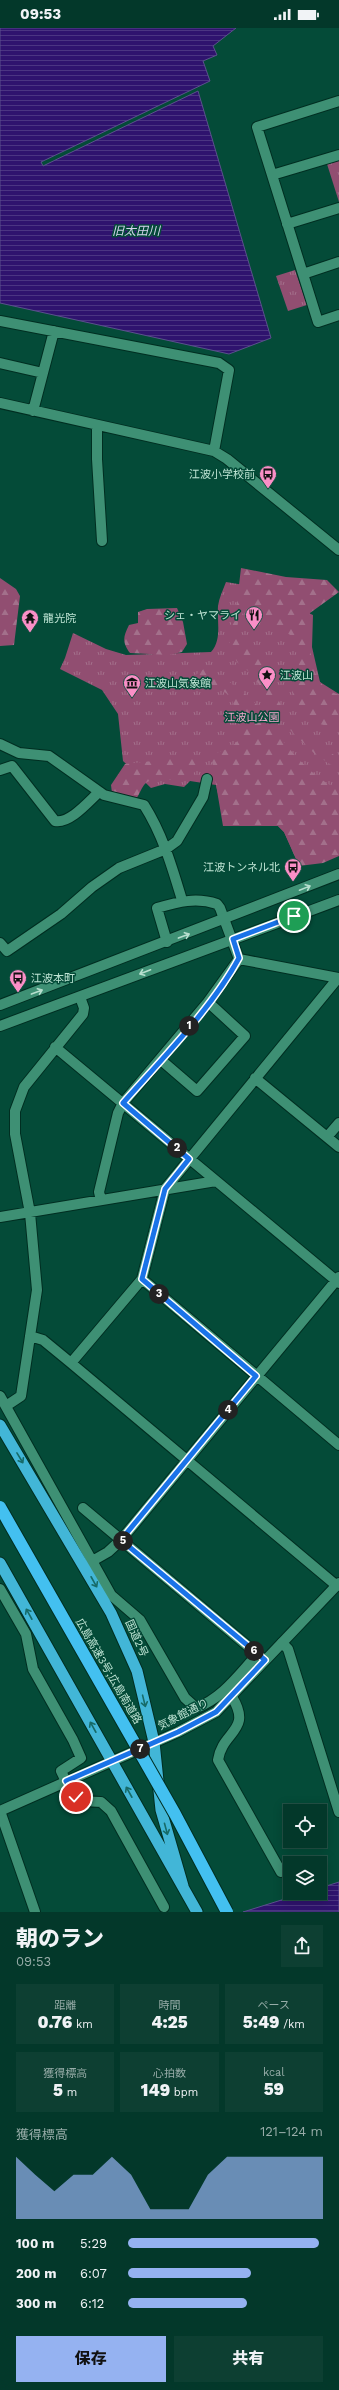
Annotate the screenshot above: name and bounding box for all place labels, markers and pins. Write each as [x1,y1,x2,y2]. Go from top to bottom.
bus stop icon: 江波小学校前 [258,464,278,489]
place label: 江波小学校前 [189,468,255,481]
restaurant icon: シェ・ヤマライ [244,605,264,630]
temple icon: 龍光院 [20,608,40,633]
place label: シェ・ヤマライ [164,609,241,622]
place label: 龍光院 [43,612,76,625]
place icon: 江波山 [257,665,277,690]
place label: 江波山 [280,669,313,682]
museum icon: 江波山気象館 [122,673,142,698]
place label: 江波山気象館 [145,677,211,690]
bus stop icon: 江波トンネル北 [283,857,303,882]
place label: 江波トンネル北 [203,861,280,874]
pin [277,899,311,933]
bus stop icon: 江波本町 [8,968,28,993]
place label: 江波本町 [31,972,75,985]
pin: 1 [179,1016,199,1036]
pin: 2 [167,1138,187,1158]
pin: 3 [149,1284,169,1304]
pin: 4 [218,1400,238,1420]
pin: 5 [113,1531,133,1551]
pin: 6 [244,1641,264,1661]
pin: 7 [130,1739,150,1759]
pin [59,1780,93,1814]

